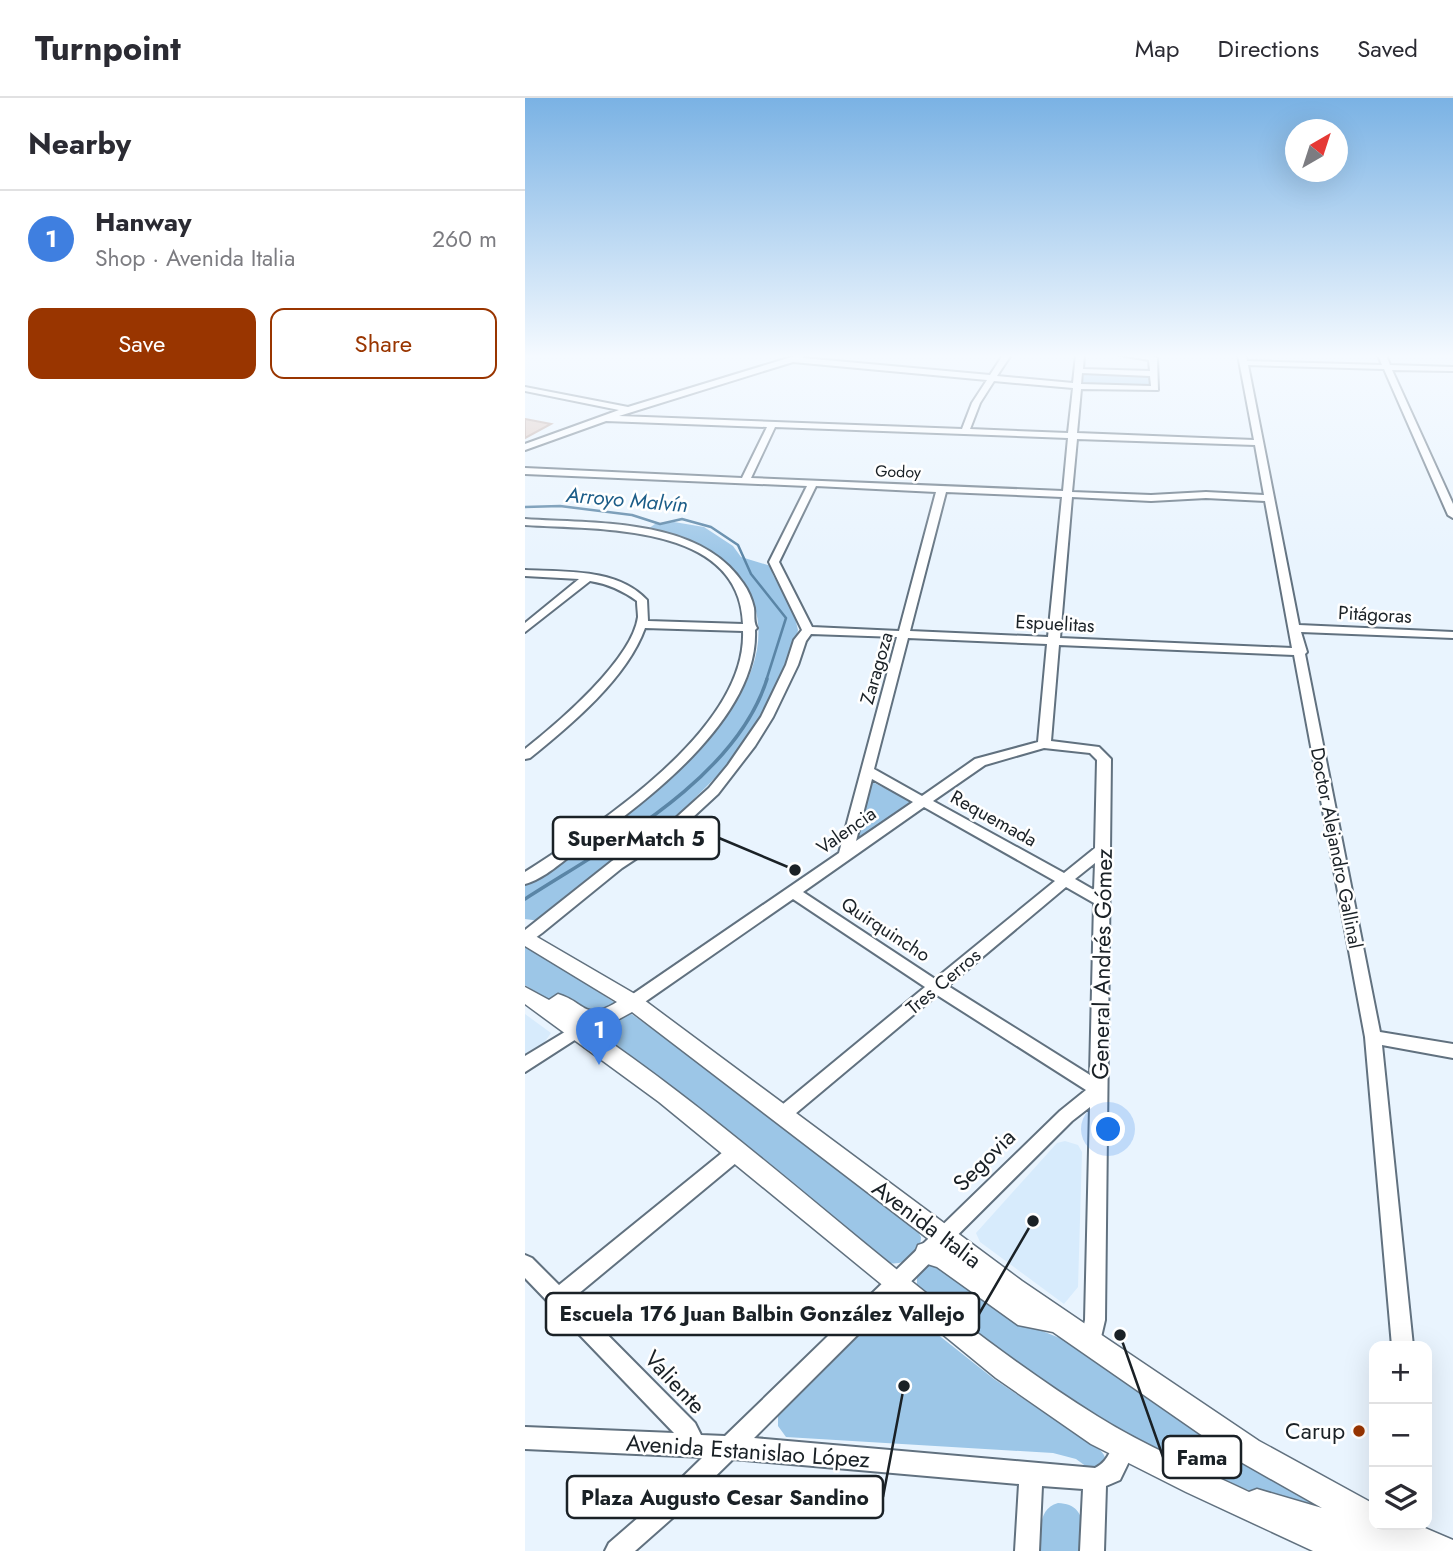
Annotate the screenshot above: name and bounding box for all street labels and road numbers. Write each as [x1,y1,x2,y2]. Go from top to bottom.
street label: Godoy [875,459,922,484]
street label: Pitágoras [1337,599,1413,630]
street label: Espuelitas [1015,608,1096,639]
street label: Zaragoza [853,629,900,707]
street label: Doctor Alejandro Gallinal [1304,745,1369,951]
street label: Requemada [946,784,1042,853]
street label: Valencia [811,800,882,861]
street label: General Andrés Gómez [1083,848,1121,1080]
street label: Quirquincho [836,891,936,968]
street label: Tres Cerros [900,942,987,1021]
street label: Segovia [945,1121,1023,1199]
street label: Avenida Italia [865,1172,989,1276]
street label: Valiente [636,1342,714,1422]
street label: Avenida Estanislao López [625,1426,872,1477]

